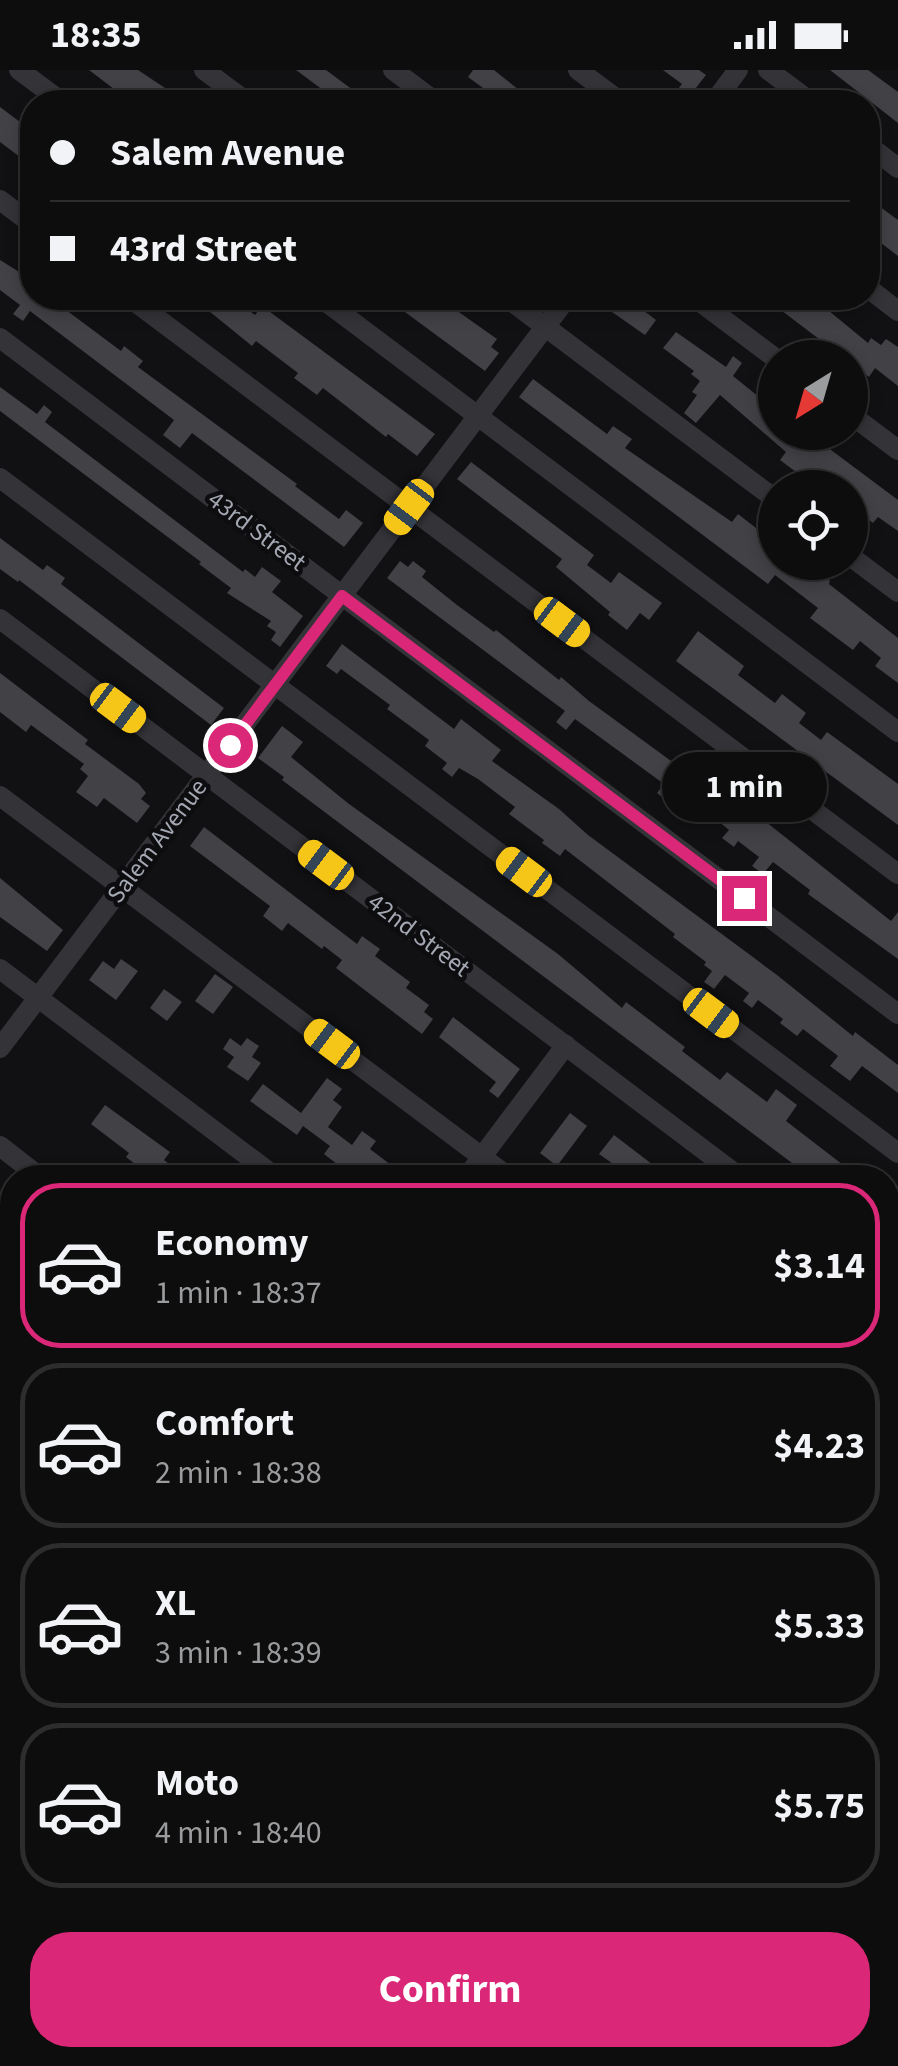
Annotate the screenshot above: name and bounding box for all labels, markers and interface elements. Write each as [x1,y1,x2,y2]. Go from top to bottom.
text: 18:35 [50,8,142,62]
text: Salem Avenue [110,126,345,180]
text: 43rd Street [110,222,297,276]
north arrow [758,340,868,450]
map controls [758,340,868,580]
button: locate [758,470,868,580]
car [379,474,439,540]
street label: 43rd Street [200,482,314,580]
car [529,592,595,652]
car [85,678,151,738]
route start [208,723,253,768]
callout: 1 min [662,753,826,823]
text: 1 min [706,764,783,810]
street label: Salem Avenue [98,771,216,911]
car [293,835,359,895]
car [491,842,557,902]
route end [722,876,767,921]
street label: 42nd Street [360,885,478,986]
car [678,983,744,1043]
car [299,1014,365,1074]
text: Economy [155,1216,308,1270]
icon: car [35,1221,125,1311]
text: $3.14 [773,1239,865,1293]
text: 1 min · 18:37 [155,1270,322,1316]
text: Comfort [155,1396,294,1450]
icon: car [35,1401,125,1491]
text: $4.23 [773,1419,865,1473]
text: 2 min · 18:38 [155,1450,322,1496]
text: XL [155,1576,196,1630]
icon: car [35,1581,125,1671]
text: $5.33 [773,1599,865,1653]
text: 3 min · 18:39 [155,1630,322,1676]
text: Moto [155,1756,239,1810]
icon: car [35,1761,125,1851]
text: $5.75 [773,1779,865,1833]
text: 4 min · 18:40 [155,1810,322,1856]
button: Confirm [30,1932,870,2047]

